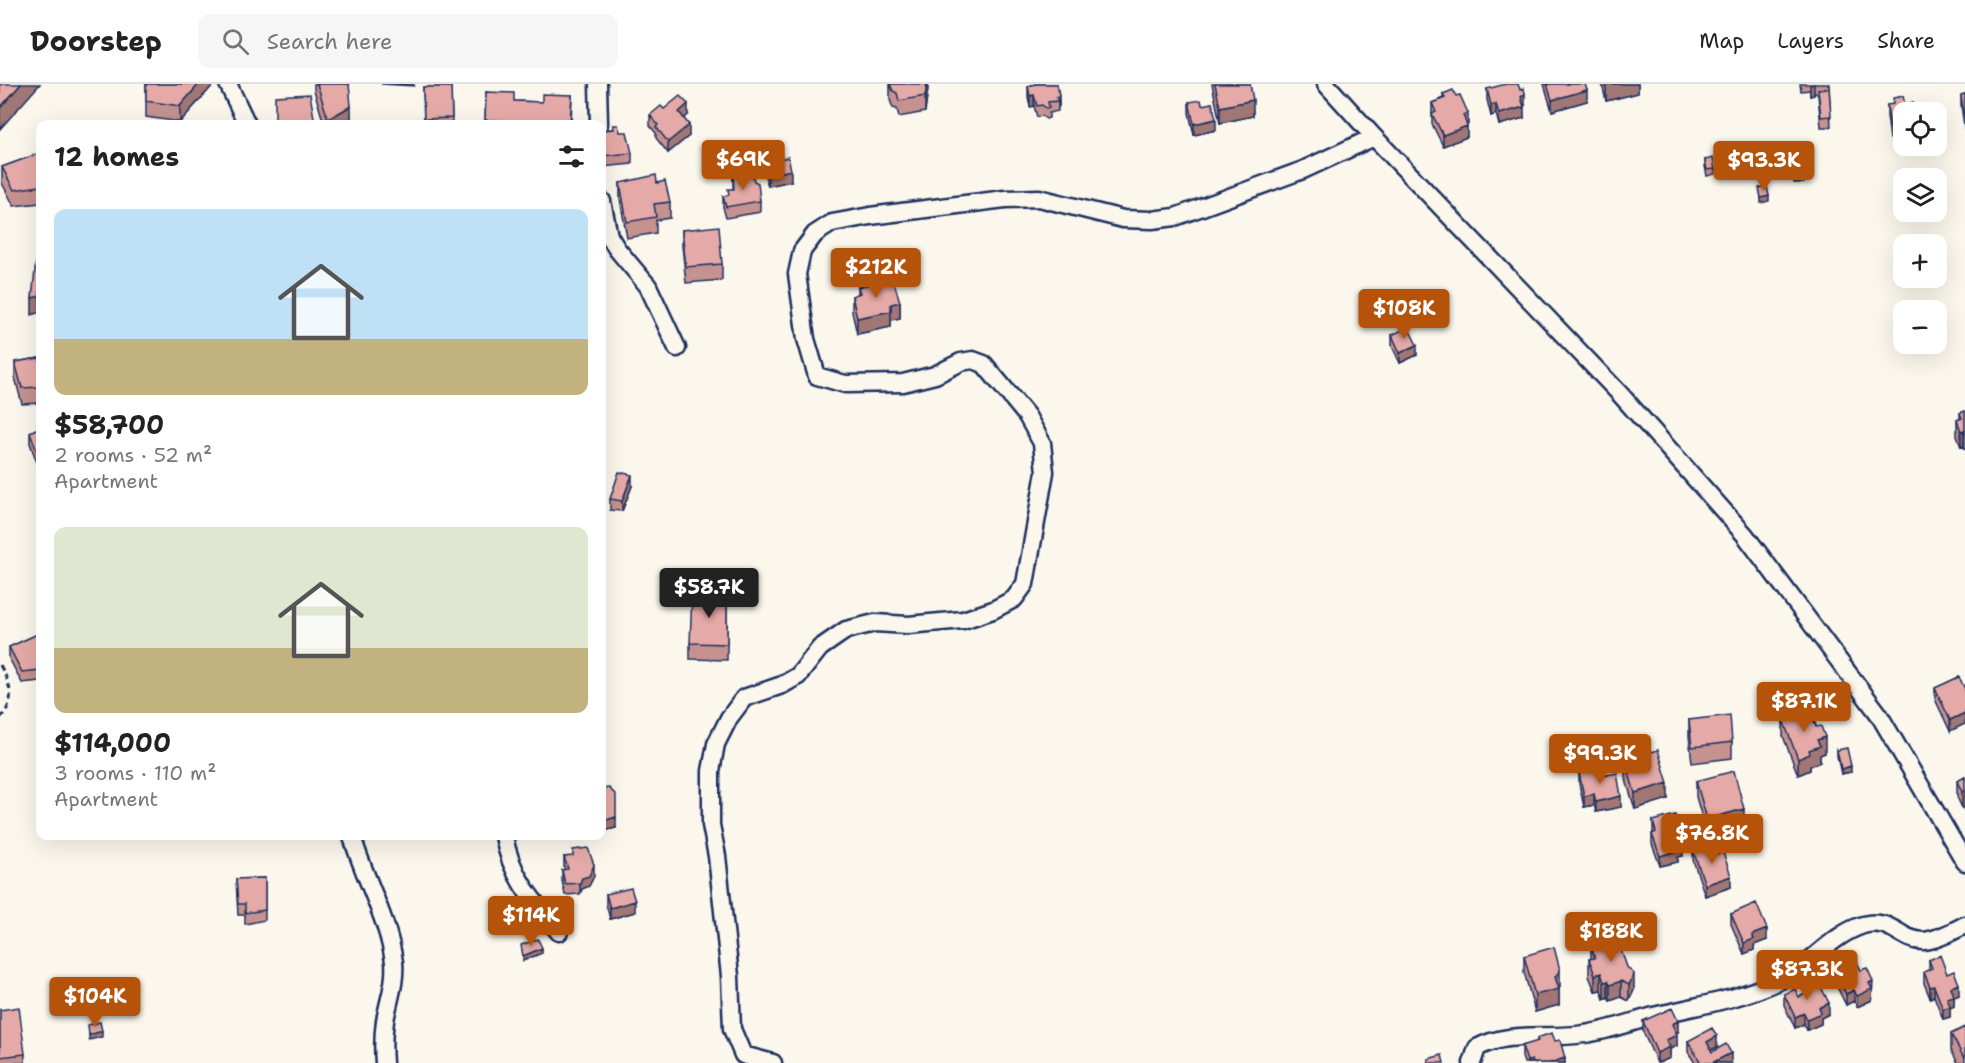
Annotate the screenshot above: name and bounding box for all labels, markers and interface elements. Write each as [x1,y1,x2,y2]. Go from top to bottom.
search box [198,14,618,68]
text: Doorstep [30,22,162,60]
icon: search [219,25,252,58]
text: Search here [267,27,393,56]
text: Map [1699,27,1744,55]
text: Layers [1777,27,1844,55]
text: Share [1877,27,1935,55]
map controls [1893,102,1947,354]
button: locate [1893,102,1947,156]
text: 12 homes [54,139,179,174]
icon: filters [555,140,588,173]
pin: $69K [707,140,779,191]
pin: $93.3K [1715,141,1813,192]
text: $69K [716,146,770,172]
text: $93.3K [1727,147,1801,173]
button: layers [1893,168,1947,222]
button: + [1893,234,1947,288]
icon: home [267,248,375,356]
pin: $212K [834,248,918,299]
text: $212K [845,254,907,280]
pin: $108K [1362,289,1446,340]
text: $108K [1372,295,1436,321]
button: − [1893,300,1947,354]
text: $58,700 [54,407,164,442]
text: 2 rooms · 52 m² [54,442,212,468]
text: Apartment [54,468,158,494]
icon: home [267,566,375,674]
pin: $58.7K [660,568,758,619]
text: $58.7K [674,574,744,600]
pin: $87.1K [1755,682,1853,733]
text: $87.1K [1771,688,1837,714]
text: $114,000 [54,725,171,760]
pin: $99.3K [1551,734,1649,785]
text: $99.3K [1563,740,1637,766]
text: 3 rooms · 110 m² [54,760,217,786]
text: Apartment [54,786,158,812]
pin: $76.8K [1663,814,1761,865]
text: $76.8K [1675,820,1749,846]
pin: $114K [489,896,573,947]
text: $114K [502,902,560,928]
pin: $188K [1569,912,1653,963]
text: $188K [1579,918,1643,944]
pin: $87.3K [1758,950,1856,1001]
text: $87.3K [1771,956,1843,982]
pin: $104K [53,977,137,1028]
text: $104K [63,983,127,1009]

